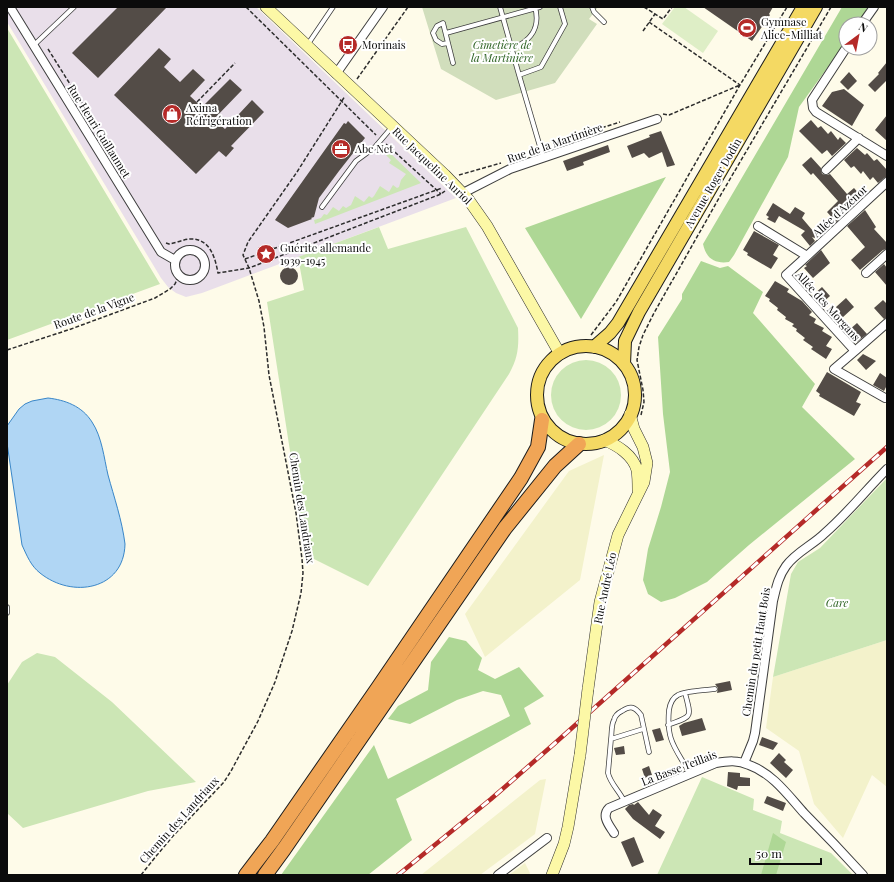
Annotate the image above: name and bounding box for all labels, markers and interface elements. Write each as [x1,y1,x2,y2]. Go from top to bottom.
place label: Gymnase Alice-Milliat [760,14,822,42]
north arrow [838,16,878,56]
sports icon: Gymnase Alice-Milliat [736,17,758,39]
text: N [856,19,871,36]
bus stop icon: Morinais [337,34,359,56]
place label: Morinais [362,37,406,52]
park label: Cimetière de la Martinière [471,37,533,65]
street label: Rue Henri Guillaumet [65,81,134,180]
place label: Axima Réfrigération [185,100,252,128]
shop icon: Axima Réfrigération [161,103,183,125]
street label: Rue de la Martinière [505,119,605,166]
street label: Rue Jacqueline Auriol [389,124,475,208]
street label: Avenue Roger Dodin [680,135,745,231]
office icon: Abc Net [330,138,352,160]
place label: Abc Net [354,141,393,156]
street label: Allée d'Azénor [808,181,870,241]
place label: Guérite allemande 1939-1945 [280,240,371,268]
place icon: Guérite allemande 1939-1945 [255,243,277,265]
street label: Allée des Morgans [792,267,864,344]
street label: Route de la Vigne [51,289,137,332]
street label: Chemin des Landriaux [286,451,319,565]
street label: Rue André Léo [590,551,619,625]
street label: Chemin du petit Haut Bois [738,586,773,718]
park label: Care [826,595,848,610]
street label: La Basse Teillais [639,746,719,789]
street label: Chemin des Landriaux [136,773,222,866]
scale bar [750,840,821,866]
text: 50 m [756,845,782,861]

